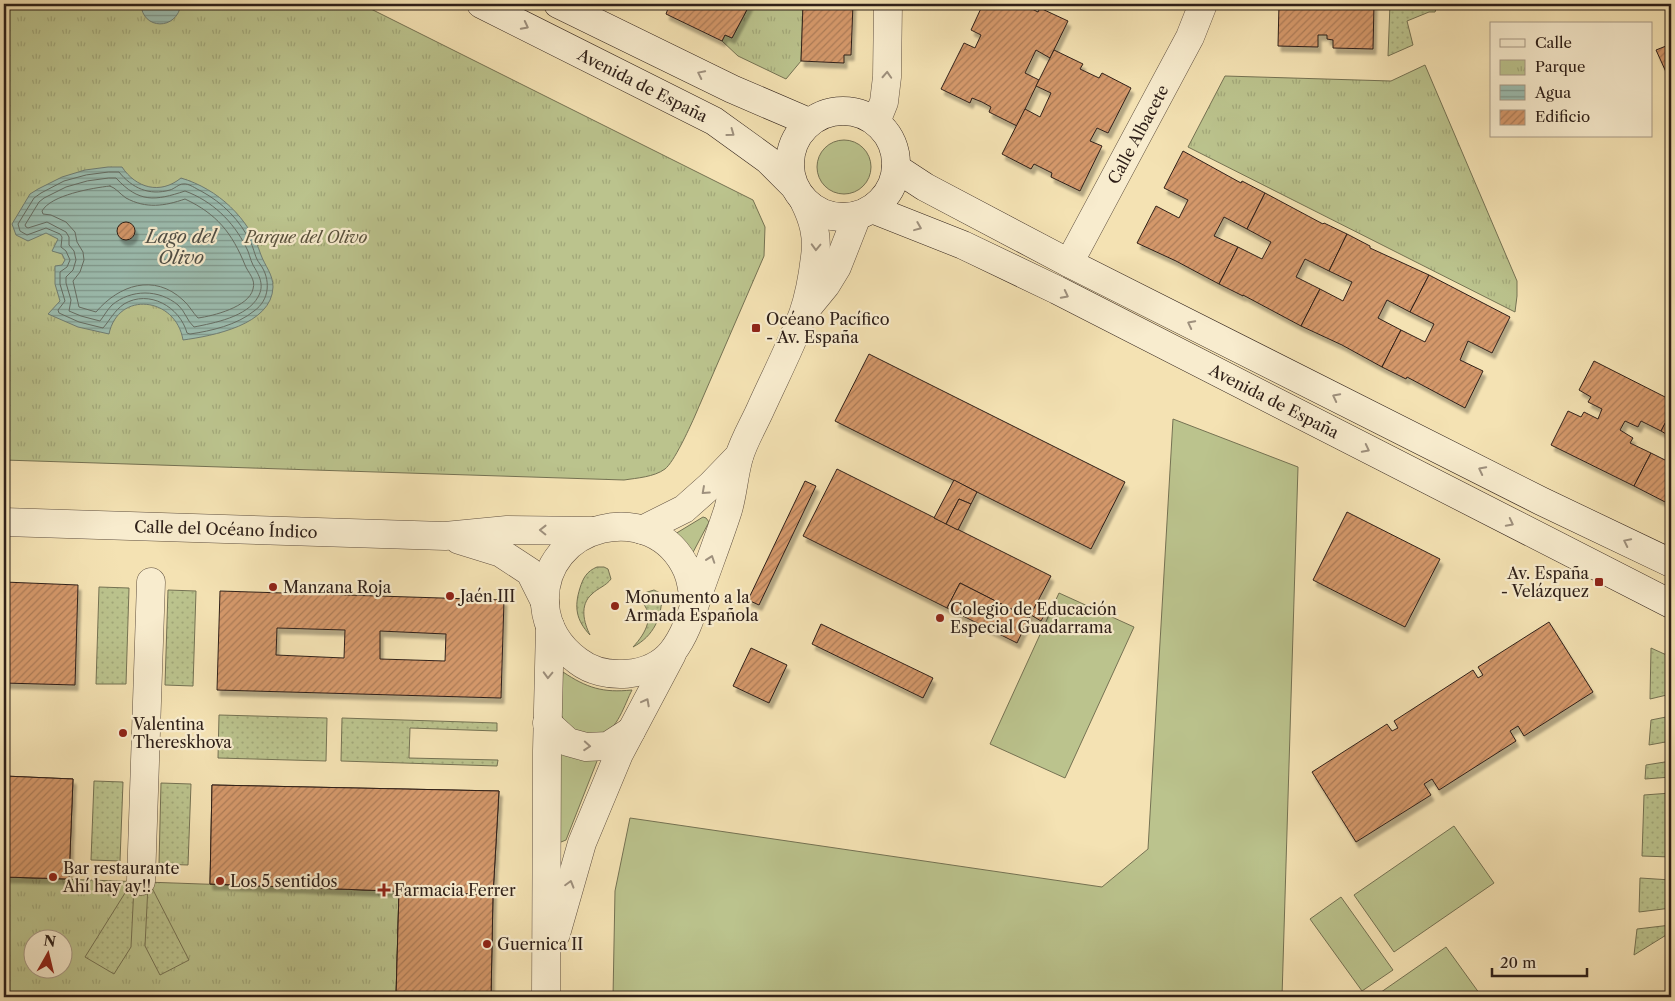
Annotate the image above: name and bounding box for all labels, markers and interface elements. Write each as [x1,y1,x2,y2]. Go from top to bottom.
one-way arrow [520,20,529,30]
legend [1490,22,1652,138]
text: Calle [1535,33,1572,52]
street label: Avenida de España [574,44,712,126]
text: Parque [1535,57,1585,76]
one-way arrow [697,69,706,80]
one-way arrow [881,71,892,79]
street label: Calle Albacete [1103,81,1173,187]
text: Agua [1534,83,1571,102]
text: Edificio [1535,107,1590,126]
one-way arrow [725,127,735,136]
one-way arrow [913,221,921,231]
water label: Lago del Olivo [144,226,218,269]
park label: Parque del Olivo [243,227,367,247]
one-way arrow [810,243,821,251]
one-way arrow [1060,289,1069,299]
place label: Océano Pacífico - Av. España [766,309,890,347]
one-way arrow [1187,320,1196,330]
marker: Océano Pacífico - Av. España [750,322,762,334]
street label: Avenida de España [1205,359,1343,443]
one-way arrow [1333,393,1342,403]
one-way arrow [1360,443,1369,453]
one-way arrow [1478,467,1487,477]
one-way arrow [702,485,711,494]
street label: Calle del Océano Índico [134,516,318,542]
one-way arrow [1505,517,1514,527]
one-way arrow [539,525,547,536]
one-way arrow [1623,538,1632,548]
one-way arrow [705,556,715,564]
place label: Av. España - Velázquez [1501,563,1590,601]
marker: Av. España - Velázquez [1593,576,1605,588]
place label: Manzana Roja [283,577,392,597]
marker: Manzana Roja [267,581,279,593]
place label: Jaén III [457,586,515,606]
place label: Monumento a la Armada Española [624,587,759,625]
marker: Jaén III [444,590,456,602]
place label: Colegio de Educación Especial Guadarrama [950,599,1117,637]
marker: Monumento a la Armada Española [609,600,621,612]
marker: Colegio de Educación Especial Guadarrama [934,612,946,624]
one-way arrow [543,671,554,679]
one-way arrow [640,699,650,708]
place label: Valentina Thereskhova [132,714,232,752]
marker: Valentina Thereskhova [117,727,129,739]
one-way arrow [584,740,592,751]
place label: Bar restaurante Ahí hay ay!! [62,858,179,896]
marker: Bar restaurante Ahí hay ay!! [47,871,59,883]
place label: Los 5 sentidos [230,871,337,891]
marker: Los 5 sentidos [214,875,226,887]
place label: Farmacia Ferrer [394,880,516,900]
one-way arrow [565,880,575,889]
marker: Farmacia Ferrer [378,884,390,896]
north arrow [22,928,72,978]
text: N [43,931,57,951]
place label: Guernica II [497,934,583,954]
marker: Guernica II [481,938,493,950]
scale bar [1492,946,1588,978]
text: 20 m [1500,953,1536,972]

